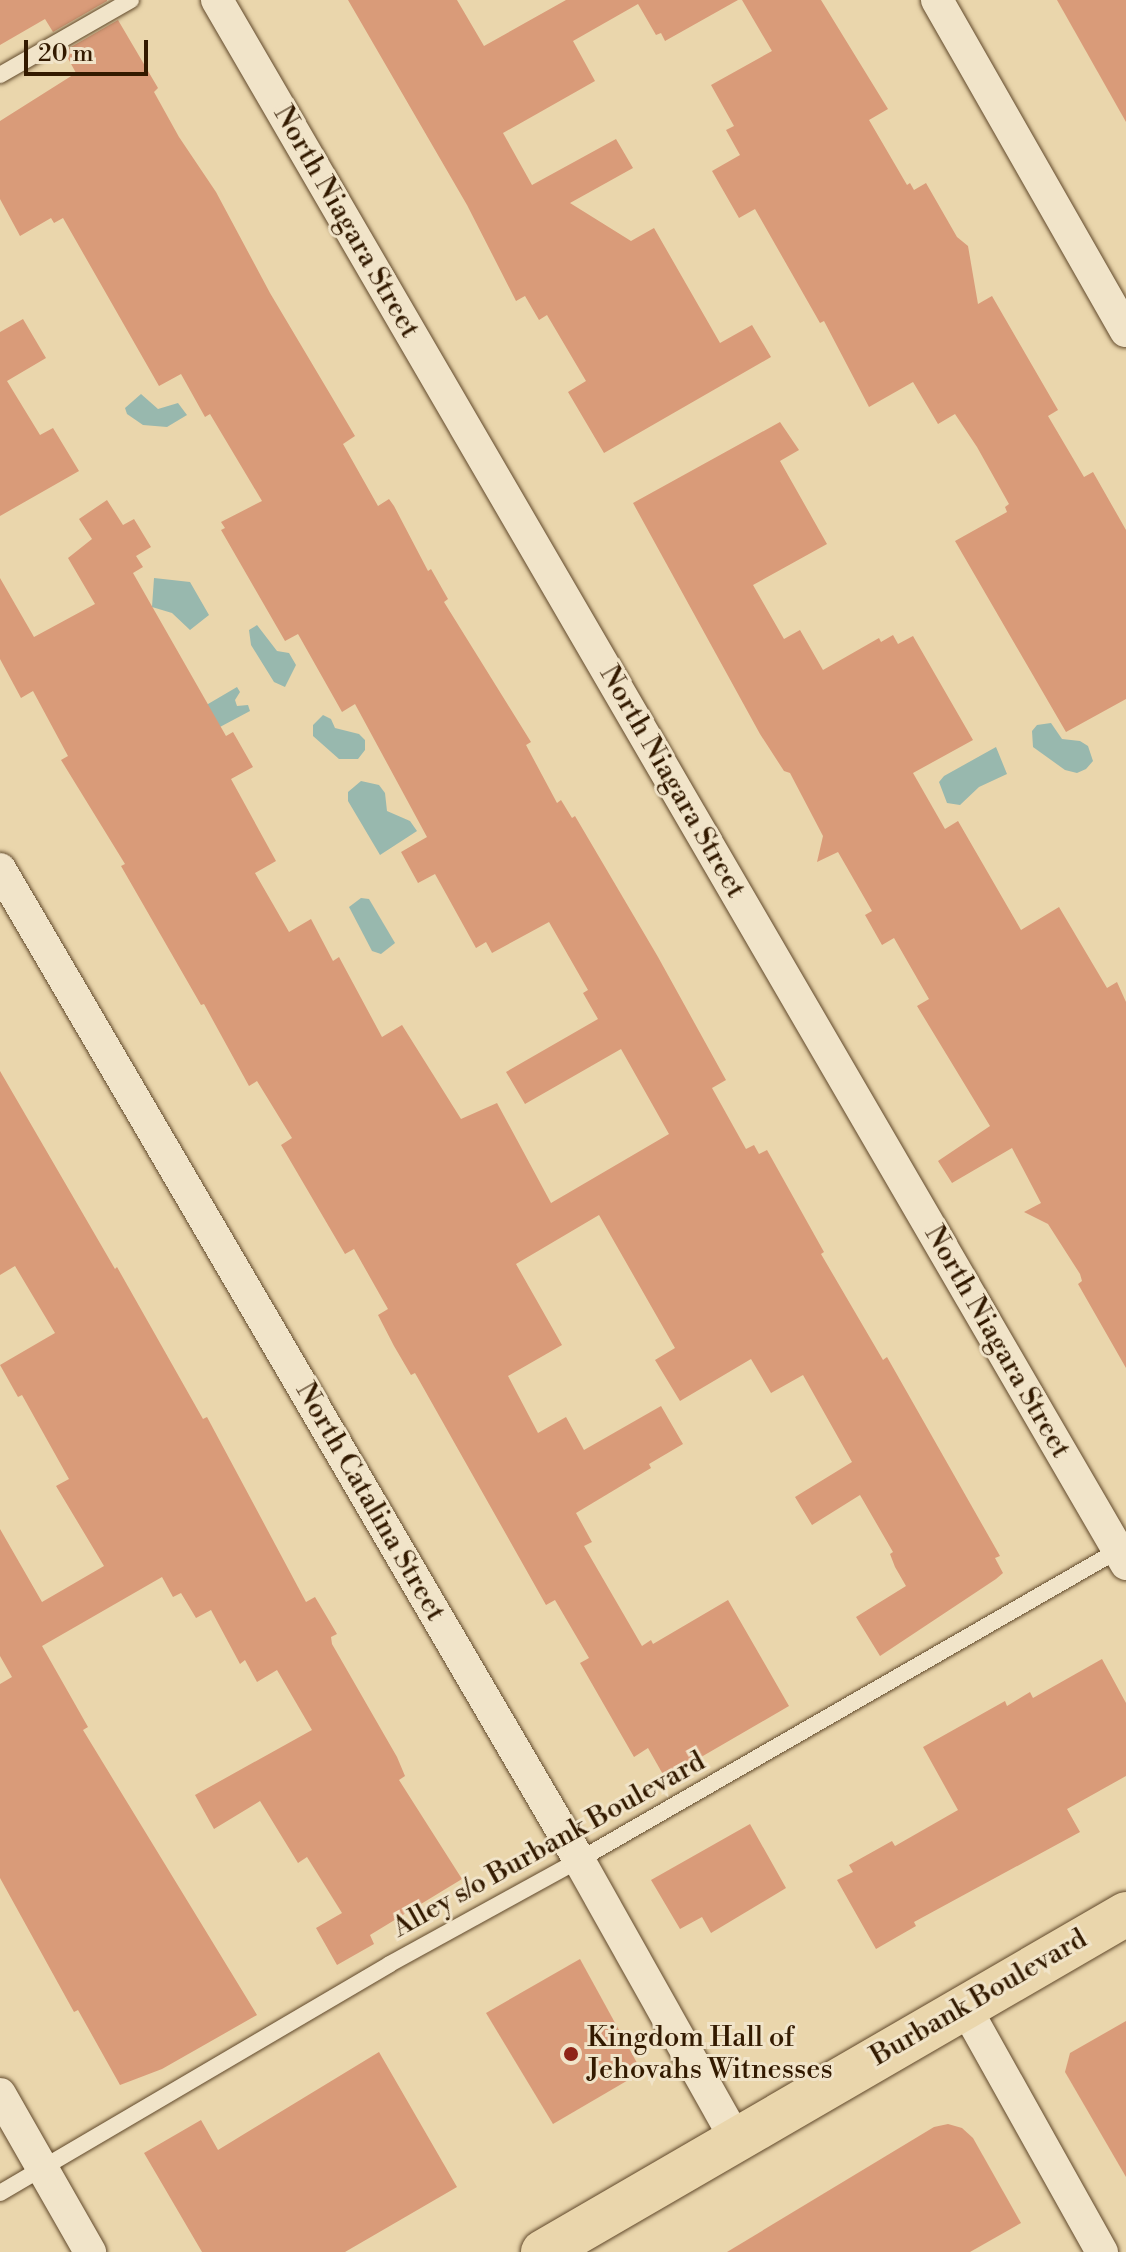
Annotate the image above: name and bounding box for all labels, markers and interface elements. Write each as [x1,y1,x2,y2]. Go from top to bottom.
scale bar [28,24,152,74]
text: 20 m [38,39,94,69]
street label: North Niagara Street [266,100,426,344]
street label: North Niagara Street [592,660,752,904]
street label: North Niagara Street [917,1220,1077,1464]
street label: North Catalina Street [288,1377,452,1627]
street label: Alley s/o Burbank Boulevard [387,1745,711,1945]
street label: Burbank Boulevard [865,1922,1093,2074]
place label: Kingdom Hall of Jehovahs Witnesses [587,2021,833,2087]
marker: Kingdom Hall of Jehovahs Witnesses [562,2045,580,2063]

